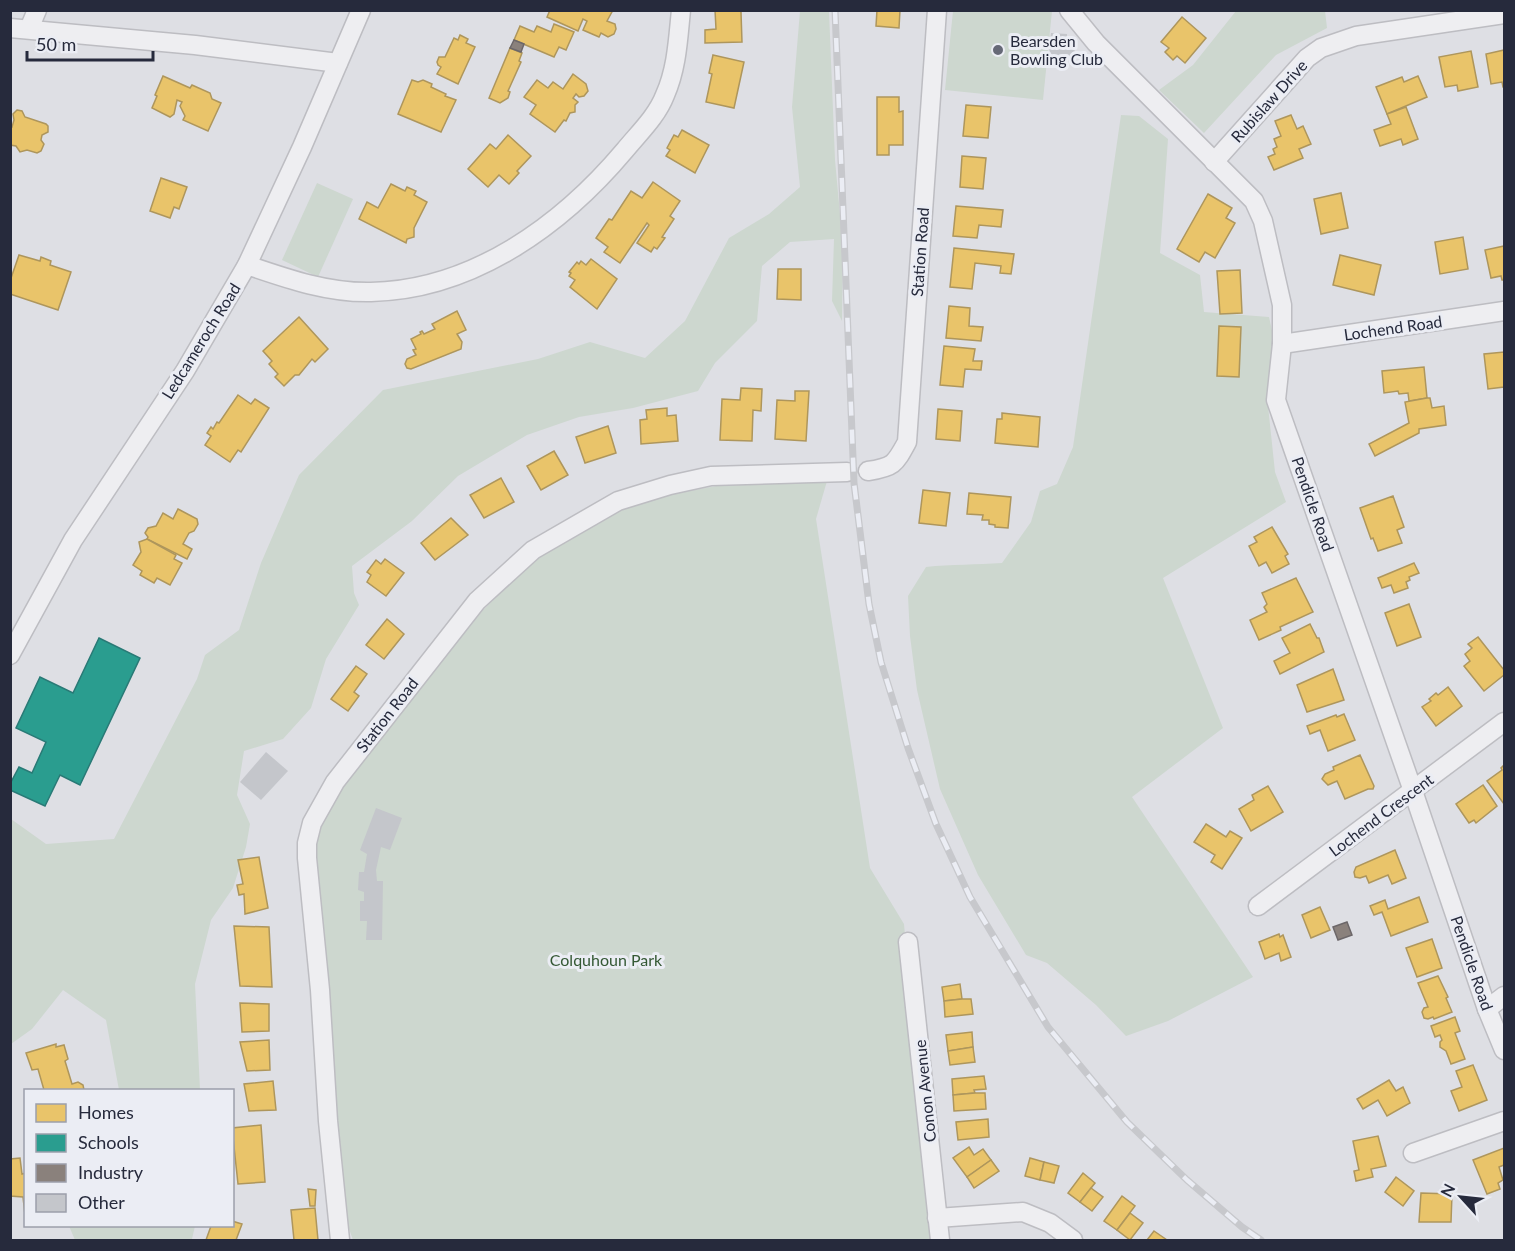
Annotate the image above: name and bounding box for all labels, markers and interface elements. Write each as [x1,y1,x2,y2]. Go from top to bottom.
scale bar [27,24,153,62]
place label: Bearsden Bowling Club [1010,31,1103,68]
text: 50 m [36,33,76,55]
marker: Bearsden Bowling Club [991,43,1005,57]
street label: Rubislaw Drive [1227,55,1311,146]
street label: Station Road [907,207,932,297]
street label: Ledcameroch Road [157,279,244,402]
street label: Lochend Road [1342,311,1443,344]
street label: Pendicle Road [1288,454,1339,554]
street label: Station Road [352,674,422,756]
street label: Lochend Crescent [1325,769,1437,860]
street label: Pendicle Road [1447,913,1498,1013]
park label: Colquhoun Park [550,950,663,969]
street label: Conon Avenue [910,1039,939,1143]
legend [24,1089,234,1227]
text: Homes [78,1101,134,1123]
text: Schools [78,1131,139,1153]
text: Industry [78,1161,144,1183]
north arrow [1431,1167,1491,1227]
text: N [1436,1180,1458,1200]
text: Other [78,1191,125,1213]

